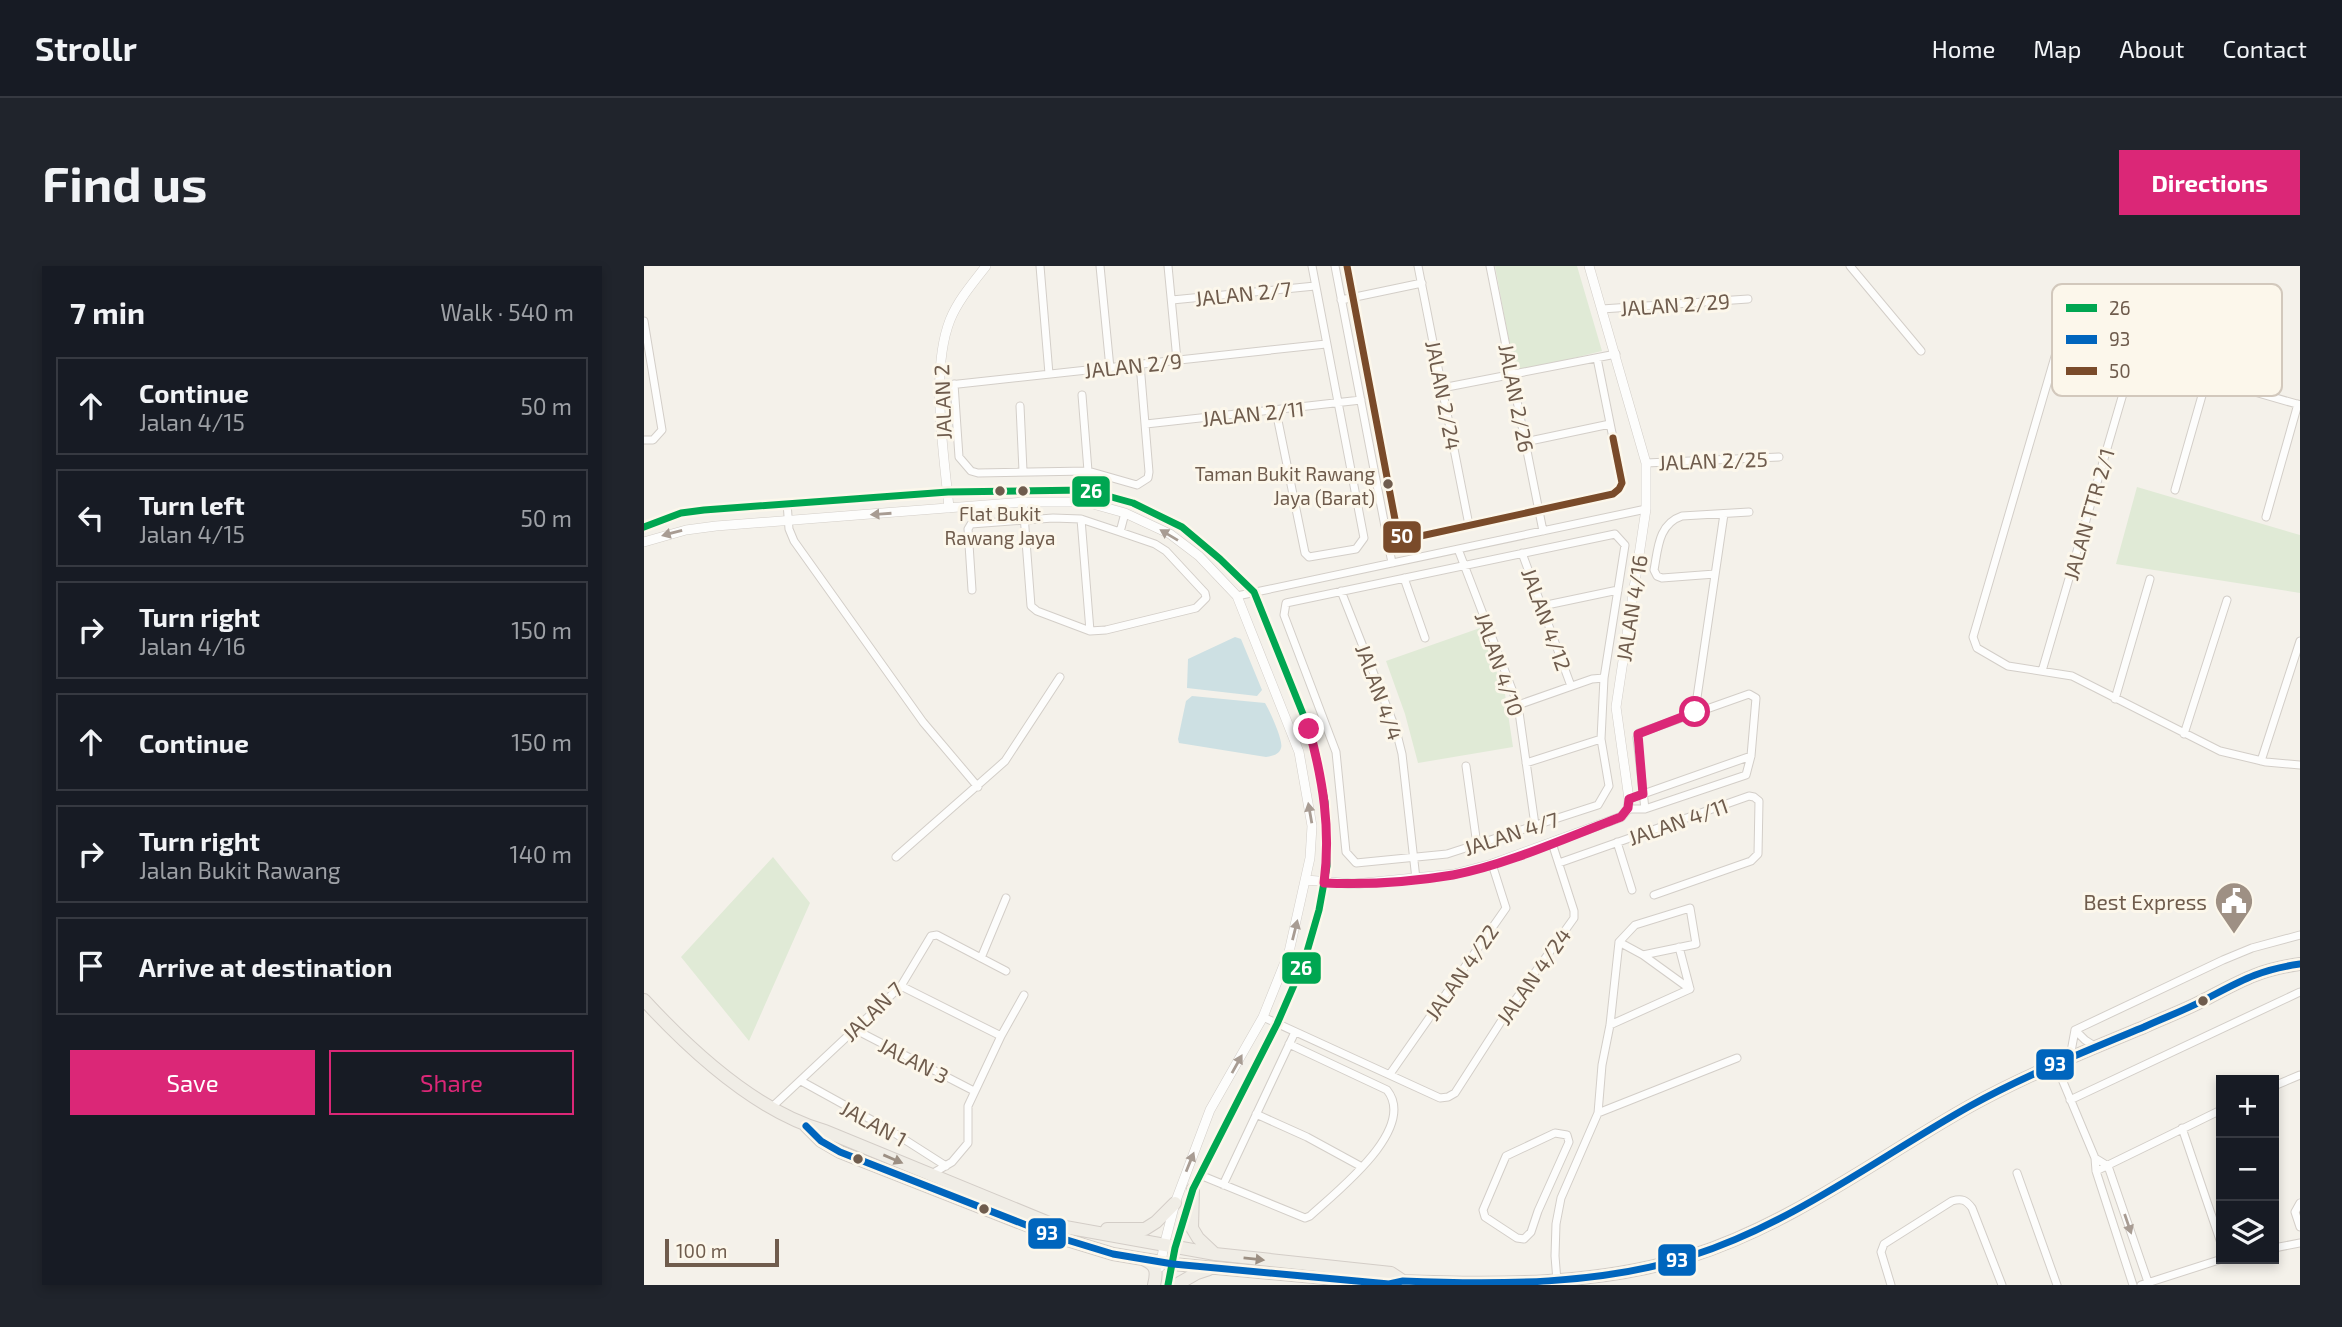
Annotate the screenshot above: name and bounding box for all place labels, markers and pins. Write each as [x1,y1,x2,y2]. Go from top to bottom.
place label: Taman Bukit Rawang Jaya (Barat) [1195,462,1375,509]
marker: Taman Bukit Rawang Jaya (Barat) [1381,477,1395,491]
marker: Flat Bukit Rawang Jaya [993,484,1007,498]
unlabelled marker [1016,484,1030,498]
place label: Flat Bukit Rawang Jaya [945,502,1055,549]
public building icon: Best Express [2213,880,2255,935]
place label: Best Express [2084,889,2207,914]
unlabelled marker [2196,994,2210,1008]
unlabelled marker [851,1152,865,1166]
unlabelled marker [977,1202,991,1216]

